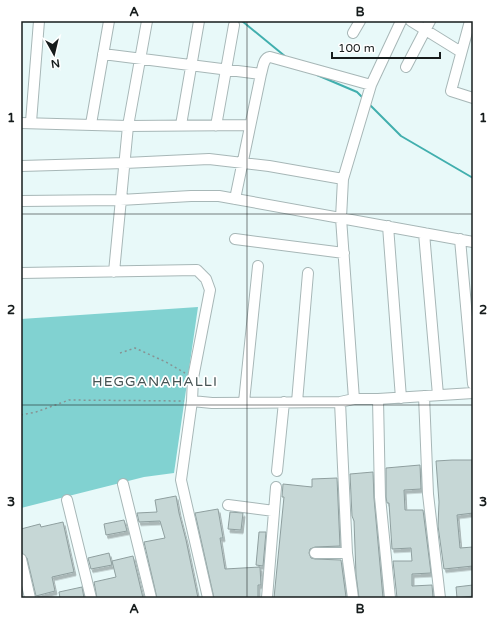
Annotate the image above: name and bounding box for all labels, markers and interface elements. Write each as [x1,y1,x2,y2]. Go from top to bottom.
text: A [129,4,139,20]
text: B [355,4,365,20]
north arrow [34,34,74,74]
scale bar [332,34,440,60]
text: 100 m [338,41,375,55]
text: N [50,56,61,70]
text: 1 [7,110,15,126]
text: 1 [479,110,487,126]
text: 2 [7,302,15,318]
text: 2 [479,302,487,318]
district label: HEGGANAHALLI [92,373,218,390]
text: 3 [7,494,15,510]
text: 3 [479,494,487,510]
text: A [129,601,139,617]
text: B [355,601,365,617]

